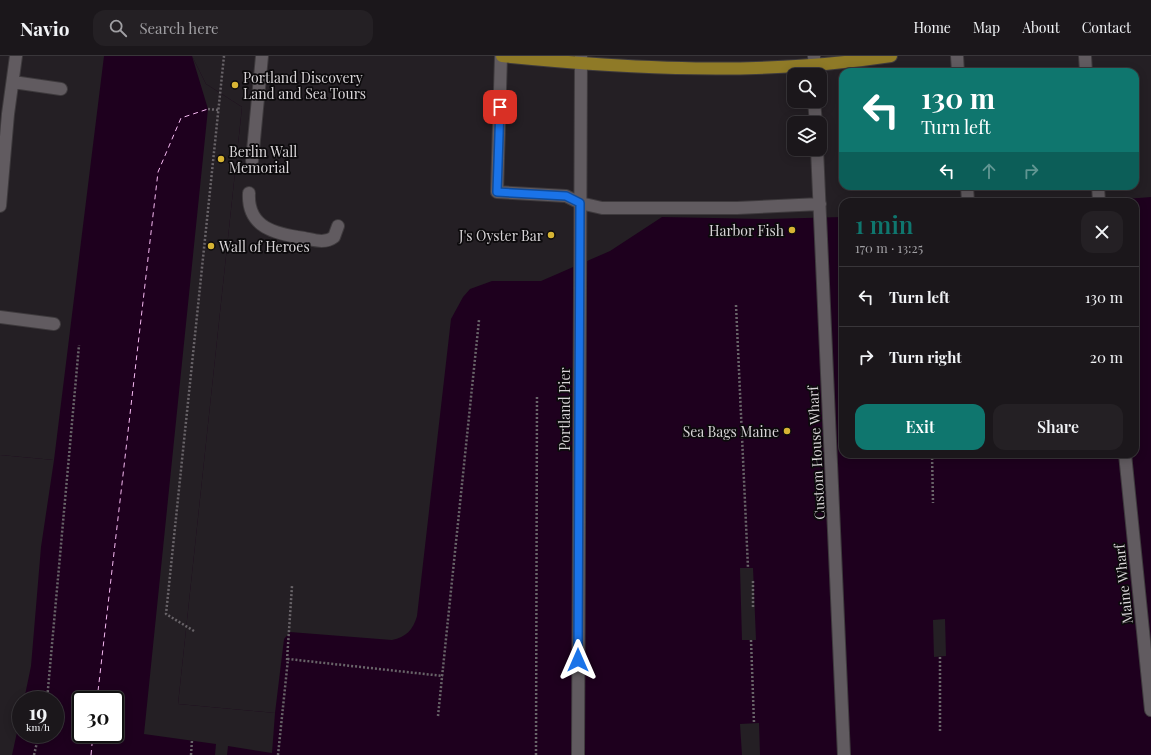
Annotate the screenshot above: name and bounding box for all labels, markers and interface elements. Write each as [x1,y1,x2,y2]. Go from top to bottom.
search box [93,10,373,46]
text: Navio [20,15,69,41]
icon: search [107,17,129,39]
text: Search here [139,18,219,38]
text: Home [913,18,951,37]
text: Map [973,18,1000,37]
text: About [1022,18,1060,37]
text: Contact [1082,18,1131,37]
place label: Portland Discovery Land and Sea Tours [243,68,366,103]
map controls [787,68,827,156]
button: search [787,68,827,108]
text: 130 m [921,79,995,116]
marker: Portland Discovery Land and Sea Tours [230,80,240,90]
icon: left [855,84,907,136]
pin [483,90,517,124]
icon: arrive [489,96,511,118]
text: Turn left [921,115,991,139]
button: layers [787,116,827,156]
place label: Berlin Wall Memorial [229,142,297,177]
marker: Berlin Wall Memorial [216,154,226,164]
icon: left [936,160,958,182]
icon: ahead [978,160,1000,182]
icon: right [1020,160,1042,182]
text: 1 min [855,208,913,240]
button: close [1081,211,1123,253]
place label: Harbor Fish [709,221,785,240]
marker: Harbor Fish [787,225,797,235]
place label: J's Oyster Bar [458,226,544,245]
marker: J's Oyster Bar [546,230,556,240]
place label: Wall of Heroes [218,237,310,256]
text: 170 m · 13:25 [855,239,923,256]
marker: Wall of Heroes [206,241,216,251]
icon: left [855,286,877,308]
text: Turn left [889,287,950,307]
text: 130 m [1085,287,1123,307]
icon: right [855,346,877,368]
text: Turn right [889,347,962,367]
text: 20 m [1090,347,1123,367]
street label: Portland Pier [555,367,574,451]
street label: Custom House Wharf [803,384,829,520]
button: Exit [855,404,985,450]
button: Share [993,404,1123,450]
place label: Sea Bags Maine [683,422,779,441]
marker: Sea Bags Maine [782,426,792,436]
street label: Maine Wharf [1109,542,1137,625]
position arrow [557,639,599,681]
speed limit sign: 30 [72,691,124,743]
text: 19 [29,698,47,725]
text: km/h [26,720,50,734]

